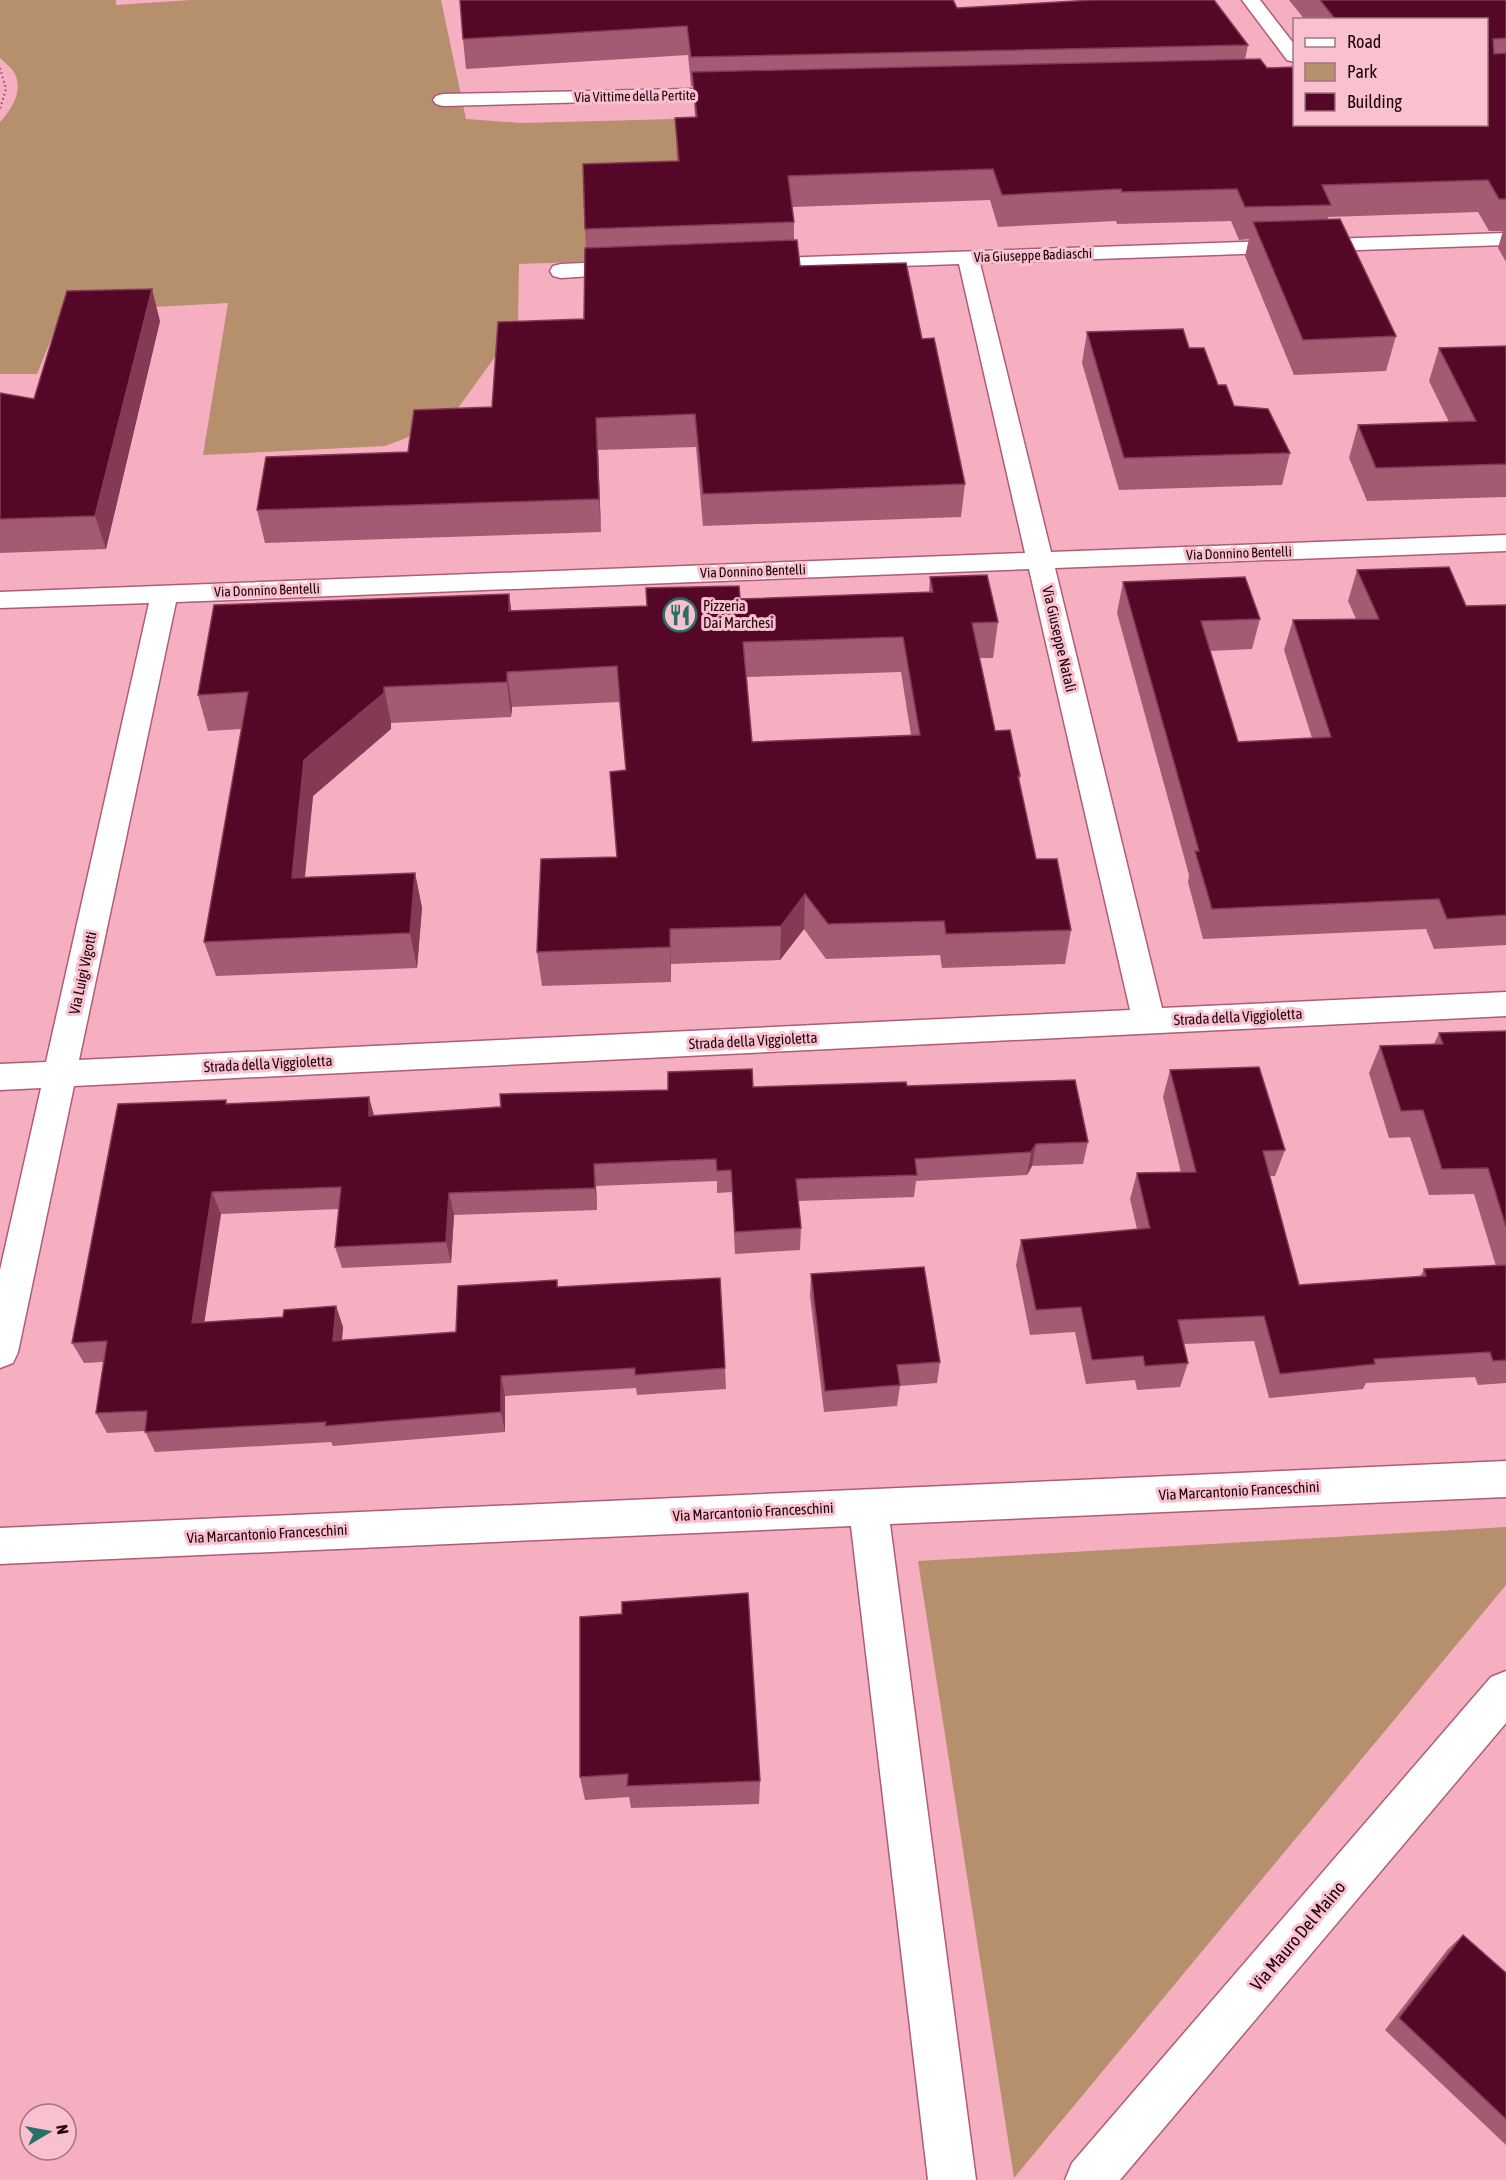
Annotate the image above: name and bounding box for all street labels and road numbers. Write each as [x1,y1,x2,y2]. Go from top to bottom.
street label: Via Vittime della Pertite [574,87,696,105]
street label: Via Giuseppe Badiaschi [974,245,1092,265]
street label: Via Donnino Bentelli [1186,543,1292,563]
street label: Via Donnino Bentelli [700,561,806,581]
street label: Via Donnino Bentelli [214,580,320,600]
street label: Via Giuseppe Natali [1039,584,1080,694]
street label: Via Luigi Vigotti [65,930,100,1016]
street label: Strada della Viggioletta [1173,1005,1303,1028]
street label: Strada della Viggioletta [688,1029,818,1052]
street label: Strada della Viggioletta [203,1052,333,1075]
street label: Via Marcantonio Franceschini [1158,1478,1320,1503]
street label: Via Marcantonio Franceschini [672,1499,834,1524]
street label: Via Marcantonio Franceschini [186,1521,348,1546]
street label: Via Mauro Del Maino [1246,1877,1350,1995]

